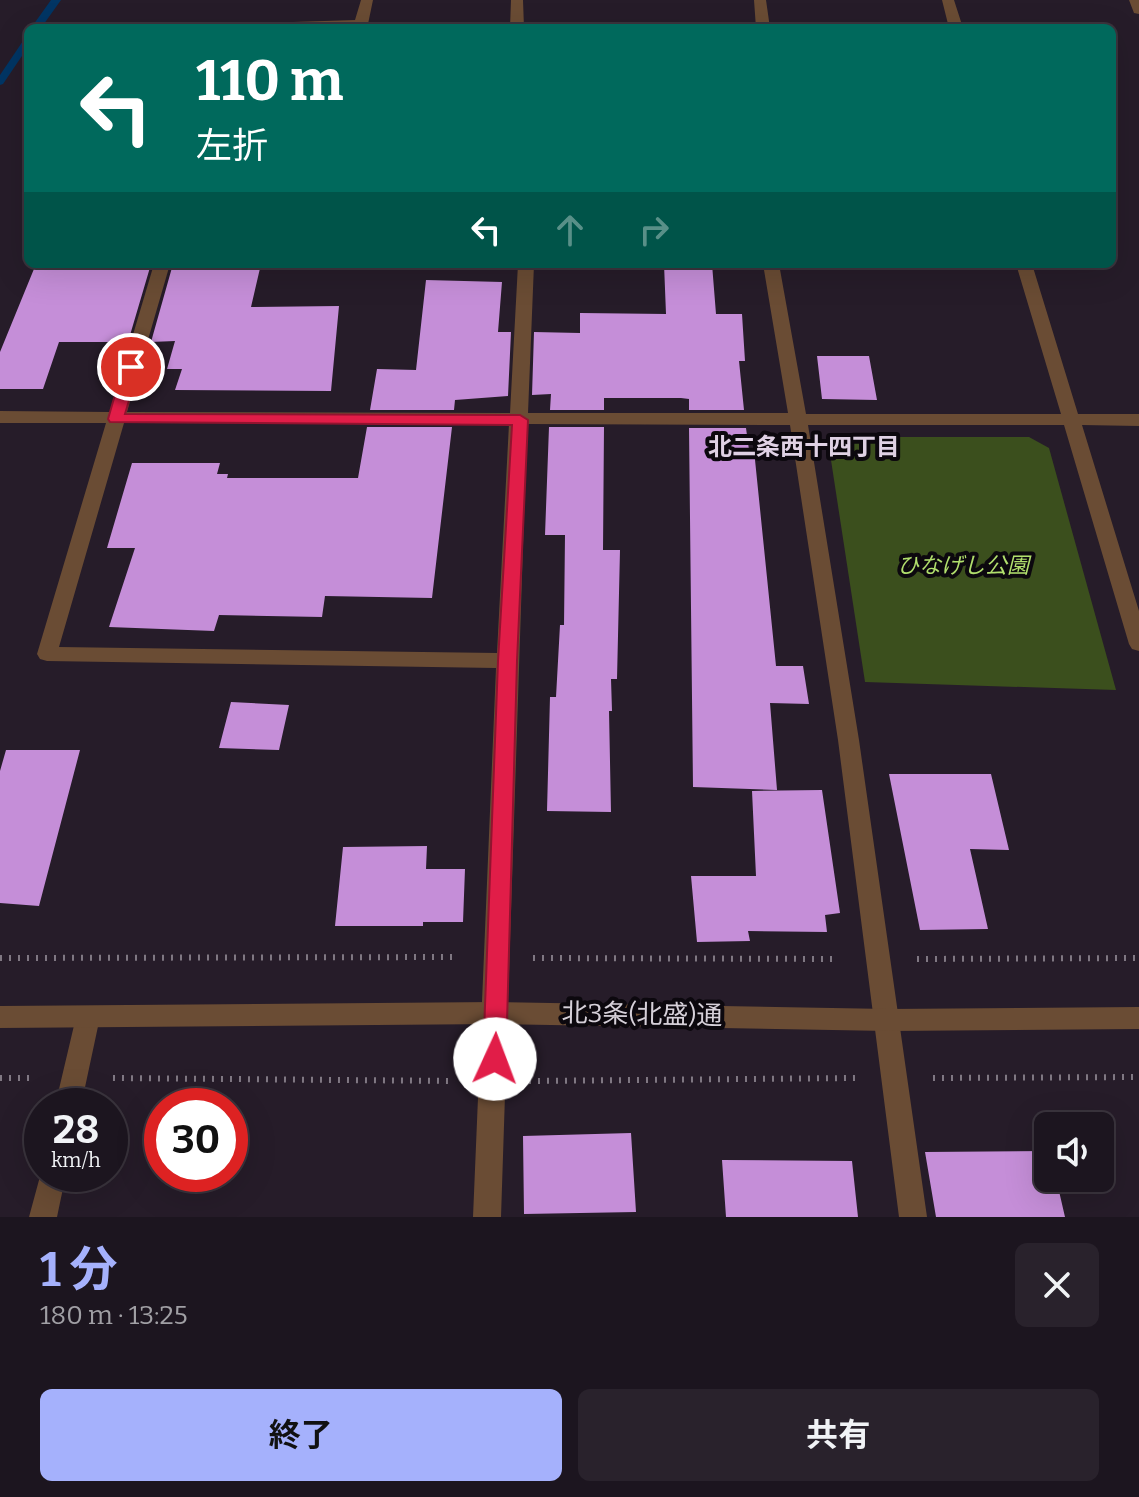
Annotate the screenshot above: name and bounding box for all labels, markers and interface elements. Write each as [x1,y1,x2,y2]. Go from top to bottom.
text: 110 m [196,48,343,115]
icon: left [64,56,168,160]
text: 左折 [196,124,268,168]
icon: left [464,208,508,252]
icon: ahead [548,208,592,252]
icon: right [632,208,676,252]
pin [97,333,165,401]
icon: arrive [109,345,153,389]
district label: 北二条西十四丁目 [708,433,900,461]
park label: ひなげし公園 [897,552,1032,579]
street label: 北3条(北盛)通 [561,998,723,1031]
position arrow [453,1017,537,1101]
speed limit sign: 30 [144,1088,248,1192]
text: 28 [53,1106,99,1154]
map controls [1034,1112,1114,1192]
button: sound [1034,1112,1114,1192]
text: km/h [51,1148,101,1172]
text: 1 分 [40,1241,117,1299]
button: close [1015,1243,1099,1327]
text: 180 m · 13:25 [40,1300,188,1331]
button: 終了 [40,1389,562,1481]
button: 共有 [578,1389,1099,1481]

